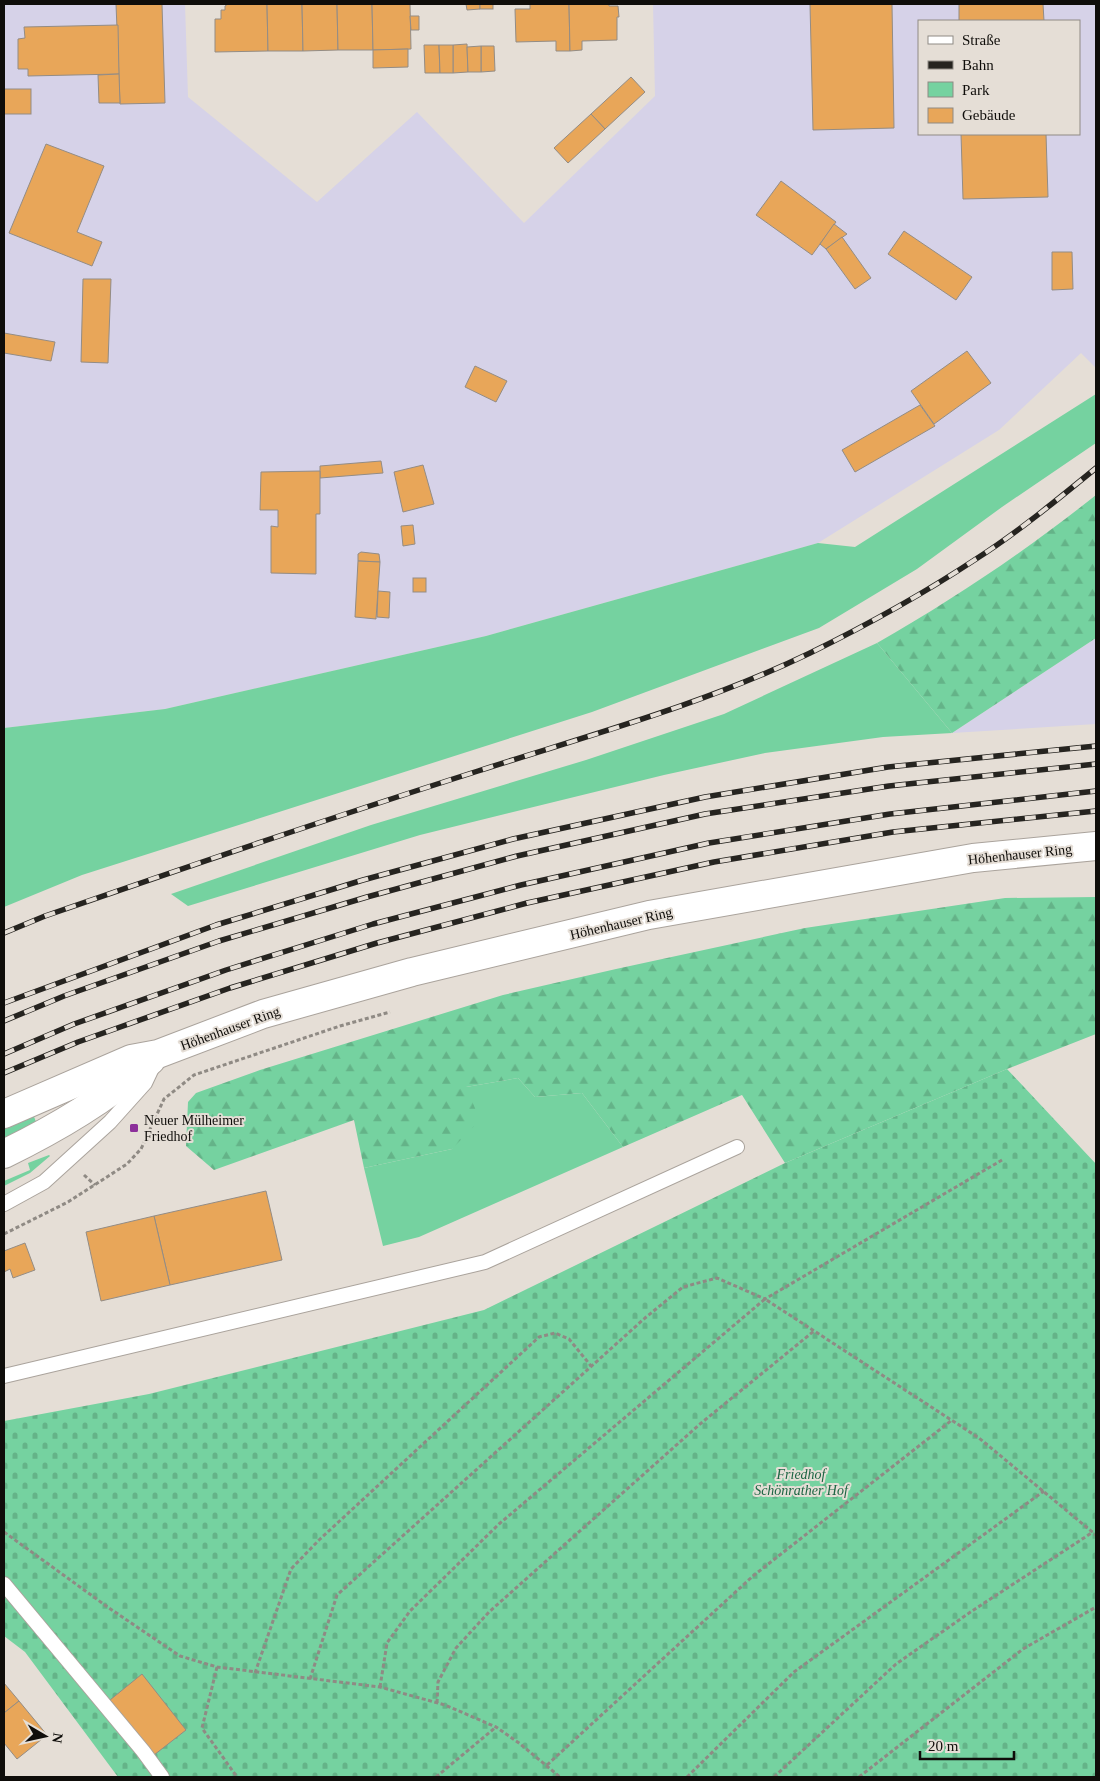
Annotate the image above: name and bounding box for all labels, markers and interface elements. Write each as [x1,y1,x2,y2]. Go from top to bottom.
legend [918,20,1080,135]
text: Straße [962,32,1001,48]
text: Bahn [962,57,994,73]
text: Park [962,82,990,98]
text: Gebäude [962,107,1016,123]
street label: Höhenhauser Ring [967,842,1073,867]
street label: Höhenhauser Ring [568,904,674,943]
street label: Höhenhauser Ring [178,1004,282,1053]
place label: Neuer Mülheimer Friedhof [144,1113,244,1144]
marker: Neuer Mülheimer Friedhof [128,1122,140,1134]
park label: Friedhof Schönrather Hof [754,1467,850,1498]
north arrow [20,1711,70,1761]
scale bar [920,1728,1014,1760]
text: N [49,1732,66,1744]
text: 20 m [928,1738,959,1754]

